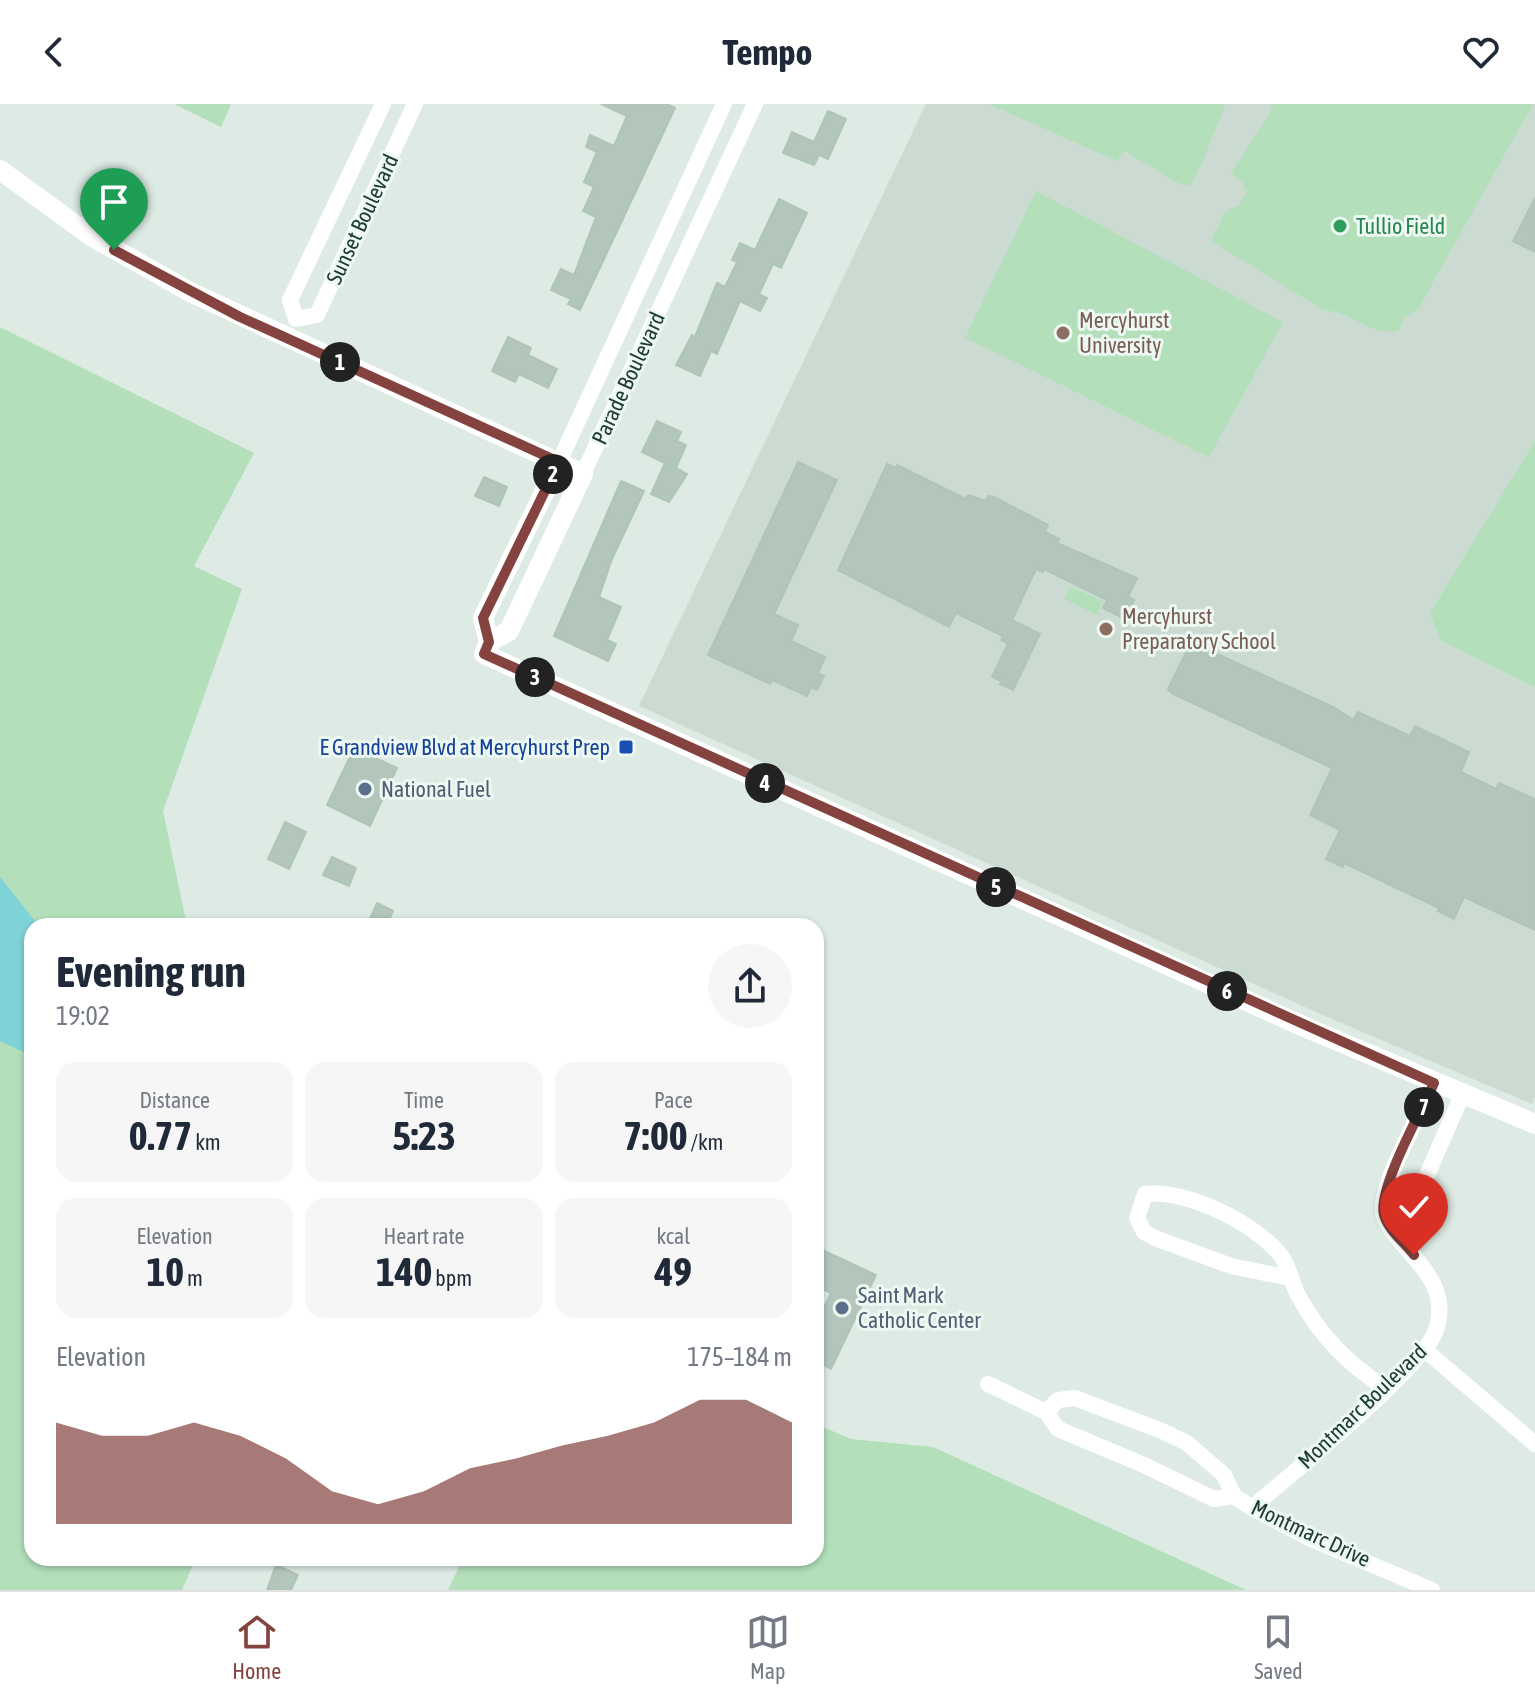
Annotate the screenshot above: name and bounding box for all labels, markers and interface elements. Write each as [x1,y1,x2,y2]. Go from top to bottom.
icon: back [32,30,76,74]
icon: heart [1459,30,1503,74]
text: Tempo [723,31,812,73]
street label: Sunset Boulevard [321,150,403,288]
pin [80,168,148,250]
icon: arrive [92,180,136,224]
place label: Tullio Field [1356,213,1445,239]
marker: Tullio Field [1331,217,1349,235]
place label: Mercyhurst University [1079,307,1169,358]
street label: Parade Boulevard [586,308,670,448]
marker: Mercyhurst University [1054,324,1072,342]
pin: 1 [320,342,360,382]
text: 1 [335,349,345,375]
pin: 2 [533,454,573,494]
text: 2 [548,461,558,487]
place label: Mercyhurst Preparatory School [1122,603,1276,654]
marker: Mercyhurst Preparatory School [1097,620,1115,638]
pin: 3 [515,657,555,697]
text: 3 [530,664,540,690]
place label: E Grandview Blvd at Mercyhurst Prep [320,734,610,760]
marker: E Grandview Blvd at Mercyhurst Prep [617,738,635,756]
pin: 4 [745,763,785,803]
text: 4 [760,770,770,796]
place label: National Fuel [381,776,491,802]
marker: National Fuel [356,780,374,798]
pin: 5 [976,867,1016,907]
text: 5 [991,874,1001,900]
button: share [708,944,792,1028]
text: Evening run [56,946,246,996]
pin: 6 [1207,971,1247,1011]
text: 6 [1222,978,1232,1004]
text: 19:02 [56,1001,110,1031]
text: Distance [139,1087,210,1113]
text: Time [404,1087,444,1113]
text: Pace [654,1087,693,1113]
pin: 7 [1404,1087,1444,1127]
text: 7 [1419,1094,1429,1120]
text: 0.77 [129,1113,192,1158]
text: 5:23 [392,1113,456,1158]
text: 7:00 [623,1113,687,1158]
text: km [192,1129,221,1155]
text: /km [687,1129,723,1155]
pin [1380,1173,1448,1255]
icon: check [1392,1185,1436,1229]
text: Elevation [137,1223,213,1249]
text: Heart rate [383,1223,465,1249]
text: kcal [657,1223,690,1249]
text: 10 [146,1249,184,1294]
text: 140 [376,1249,432,1294]
text: 49 [655,1249,692,1294]
text: m [184,1265,203,1291]
text: bpm [432,1265,472,1291]
place label: Saint Mark Catholic Center [858,1282,981,1333]
marker: Saint Mark Catholic Center [833,1299,851,1317]
street label: Montmarc Boulevard [1292,1338,1432,1474]
text: Elevation [56,1342,146,1372]
text: 175–184 m [687,1342,792,1372]
street label: Montmarc Drive [1247,1494,1375,1572]
tab: Home [232,1610,281,1684]
tab: Map [746,1610,790,1684]
tab: Saved [1254,1610,1303,1684]

